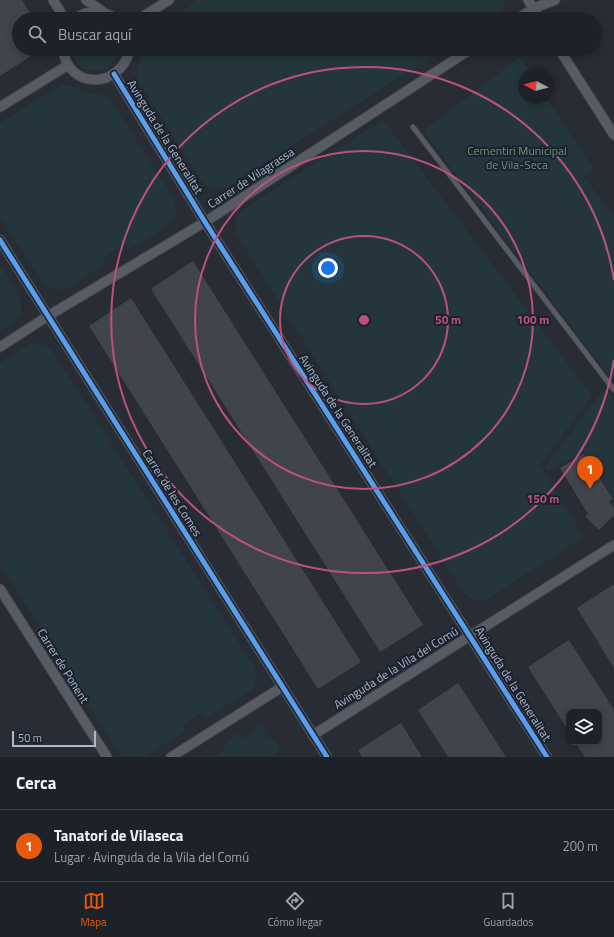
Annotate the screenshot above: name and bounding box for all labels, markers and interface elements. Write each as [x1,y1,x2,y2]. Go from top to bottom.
search box [12,12,602,56]
icon: search [26,23,48,45]
text: Buscar aquí [58,23,131,46]
north arrow [518,68,554,104]
street label: Avinguda de la Generalitat [122,76,209,198]
park label: Cementiri Municipal de Vila-Seca [467,141,567,174]
street label: Carrer de Vilagrassa [203,142,298,213]
your location [318,258,338,278]
text: 50 m [435,310,461,329]
text: 100 m [517,310,549,329]
centre of rings [357,313,371,327]
street label: Avinguda de la Generalitat [295,350,383,472]
street label: Carrer de les Comes [138,445,207,541]
pin: 1 [577,456,603,489]
text: 150 m [527,489,559,508]
street label: Avinguda de la Vila del Comú [330,621,462,714]
street label: Avinguda de la Generalitat [470,623,557,745]
street label: Carrer de Ponent [33,625,94,708]
map controls [566,709,602,745]
button: layers [566,709,602,745]
scale bar [12,729,96,748]
text: 50 m [18,730,42,746]
text: Cerca [16,770,56,796]
text: Tanatori de Vilaseca [54,824,184,847]
text: 1 [25,836,33,856]
text: 200 m [562,836,598,856]
text: Lugar · Avinguda de la Vila del Comú [54,847,249,867]
tab: Mapa [81,890,107,930]
tab: Cómo llegar [268,890,322,930]
tab: Guardados [484,890,533,930]

